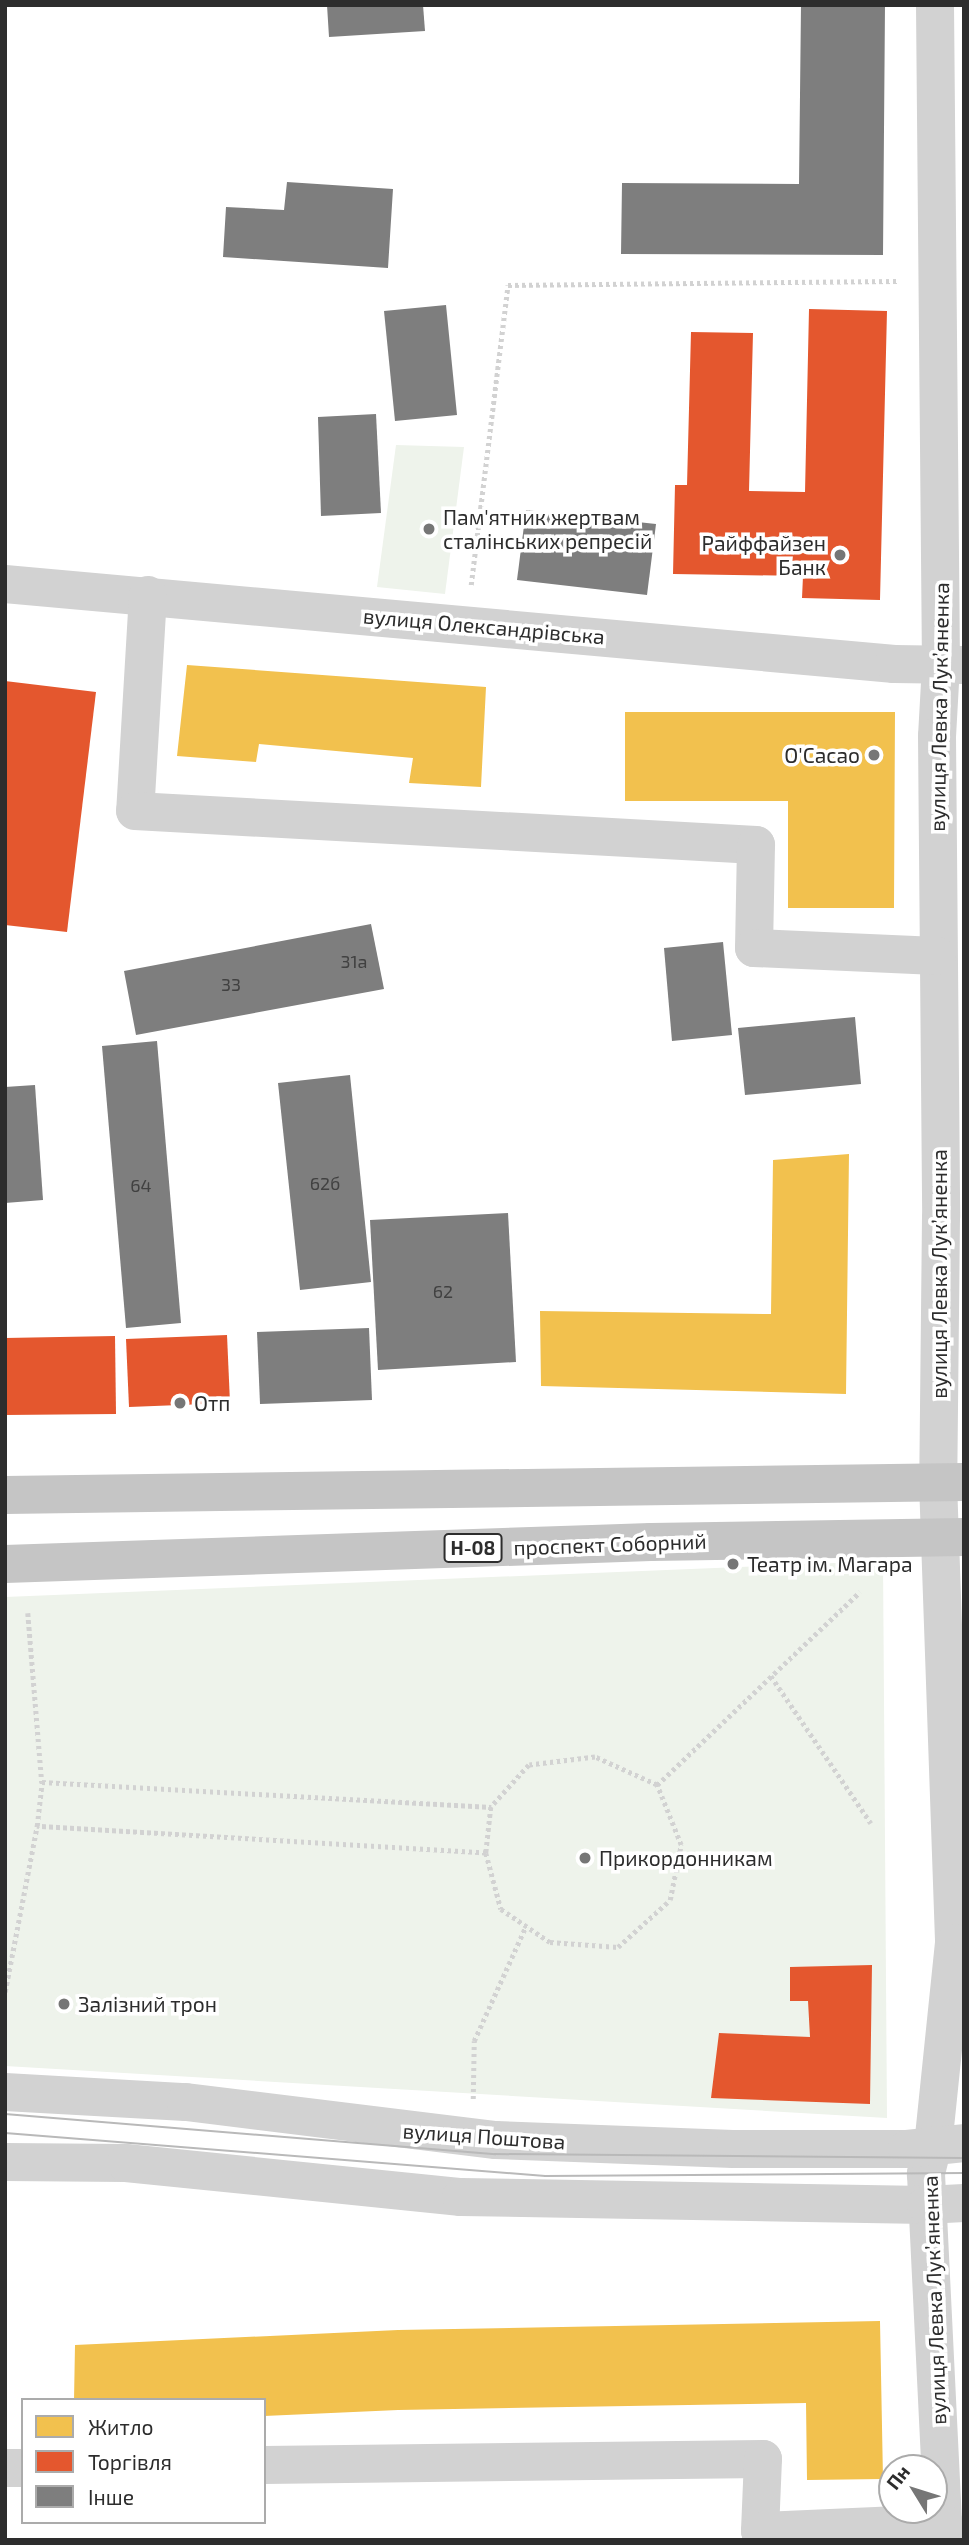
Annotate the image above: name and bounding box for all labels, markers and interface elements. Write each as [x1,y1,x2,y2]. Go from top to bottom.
place label: Пам'ятник жертвам сталінських репресій [443,504,652,554]
marker: Пам'ятник жертвам сталінських репресій [421,521,437,537]
place label: Райффайзен Банк [702,530,826,580]
marker: Райффайзен Банк [832,547,848,563]
street label: вулиця Левка Лукʼяненка [924,582,954,832]
street label: вулиця Олександрівська [362,603,606,649]
place label: O'Cacao [784,742,860,768]
marker: O'Cacao [866,747,882,763]
house number: 31а [340,950,368,972]
house number: 33 [221,973,241,995]
street label: вулиця Левка Лукʼяненка [926,1149,952,1399]
house number: 62б [310,1172,340,1194]
house number: 64 [130,1174,152,1196]
house number: 62 [433,1280,453,1302]
place label: Отп [194,1390,230,1416]
marker: Отп [172,1395,188,1411]
street label: проспект Соборний [513,1528,707,1560]
road number: Н-08 [443,1532,503,1564]
place label: Театр ім. Магара [747,1551,912,1577]
marker: Театр ім. Магара [725,1556,741,1572]
place label: Прикордонникам [599,1845,773,1871]
marker: Прикордонникам [577,1850,593,1866]
place label: Залізний трон [78,1991,217,2017]
marker: Залізний трон [56,1996,72,2012]
street label: вулиця Поштова [402,2118,566,2154]
street label: вулиця Левка Лукʼяненка [917,2175,951,2425]
legend [21,2398,266,2524]
text: Житло [88,2414,153,2439]
text: Торгівля [88,2449,172,2474]
north arrow [878,2454,948,2524]
text: Пн [881,2460,914,2494]
text: Інше [88,2484,134,2509]

